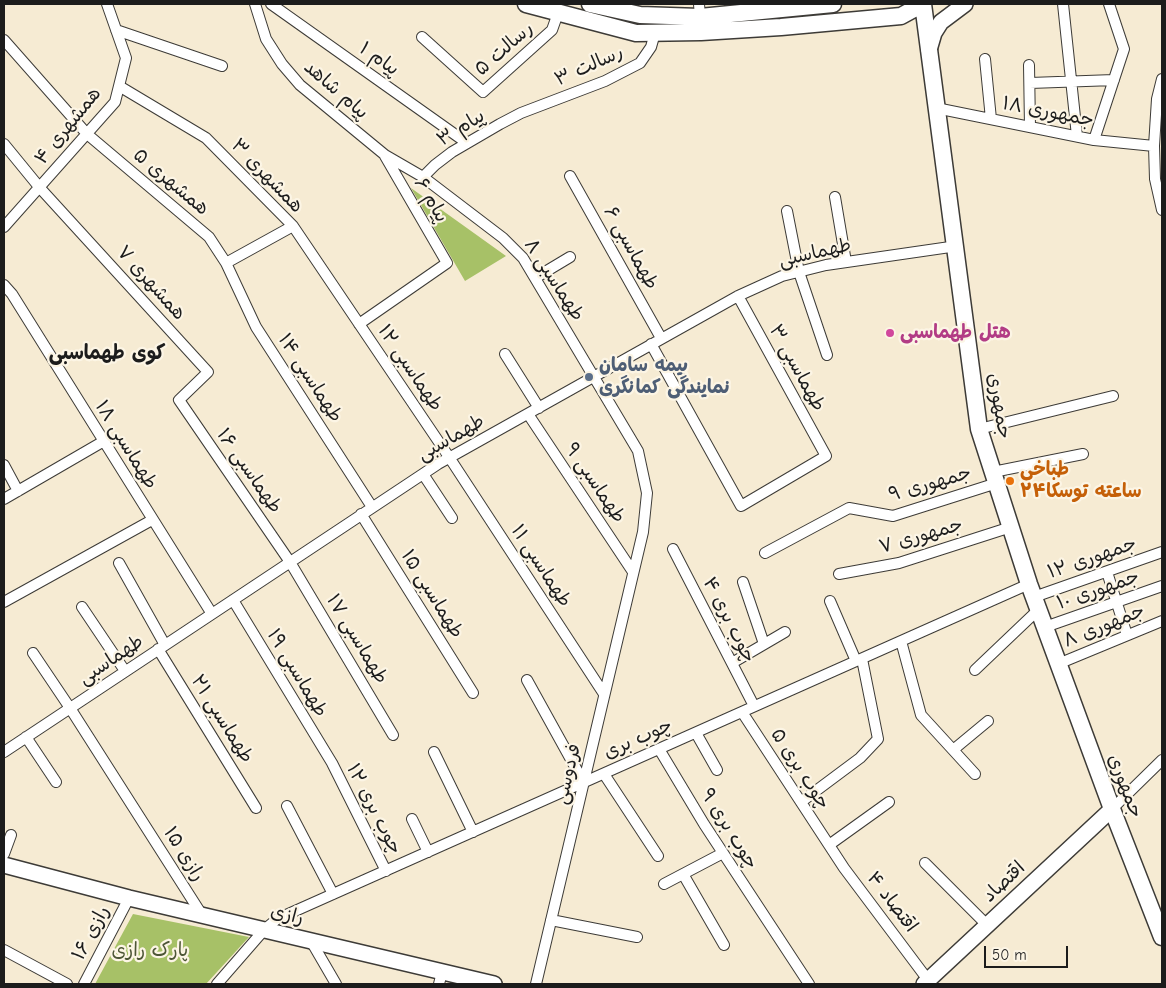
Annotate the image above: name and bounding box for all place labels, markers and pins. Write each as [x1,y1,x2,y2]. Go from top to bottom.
place label: هتل طهماسبی [900,322,1011,344]
marker: هتل طهماسبی [884,327,896,339]
place label: بیمه سامان نمایندگی کمانگری [599,355,729,399]
marker: بیمه سامان نمایندگی کمانگری [583,371,595,383]
place label: طباخی ۲۴ساعته توسکا [1020,459,1142,503]
marker: طباخی ۲۴ساعته توسکا [1004,475,1016,487]

